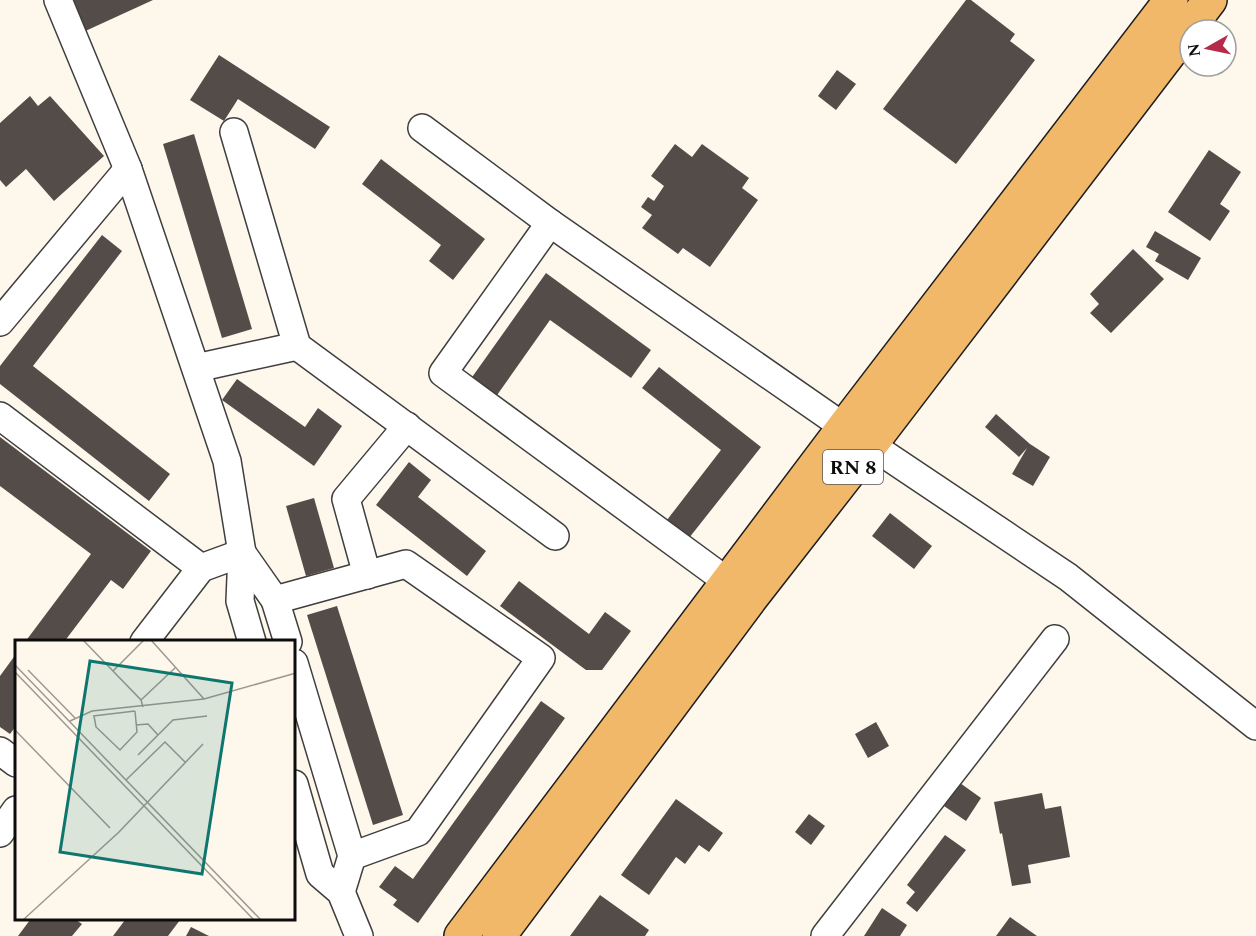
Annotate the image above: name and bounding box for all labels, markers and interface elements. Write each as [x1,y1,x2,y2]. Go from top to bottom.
north arrow [1178,18,1238,78]
text: N [1181,42,1207,59]
road number: RN 8 [823,450,883,484]
inset map [15,640,296,921]

